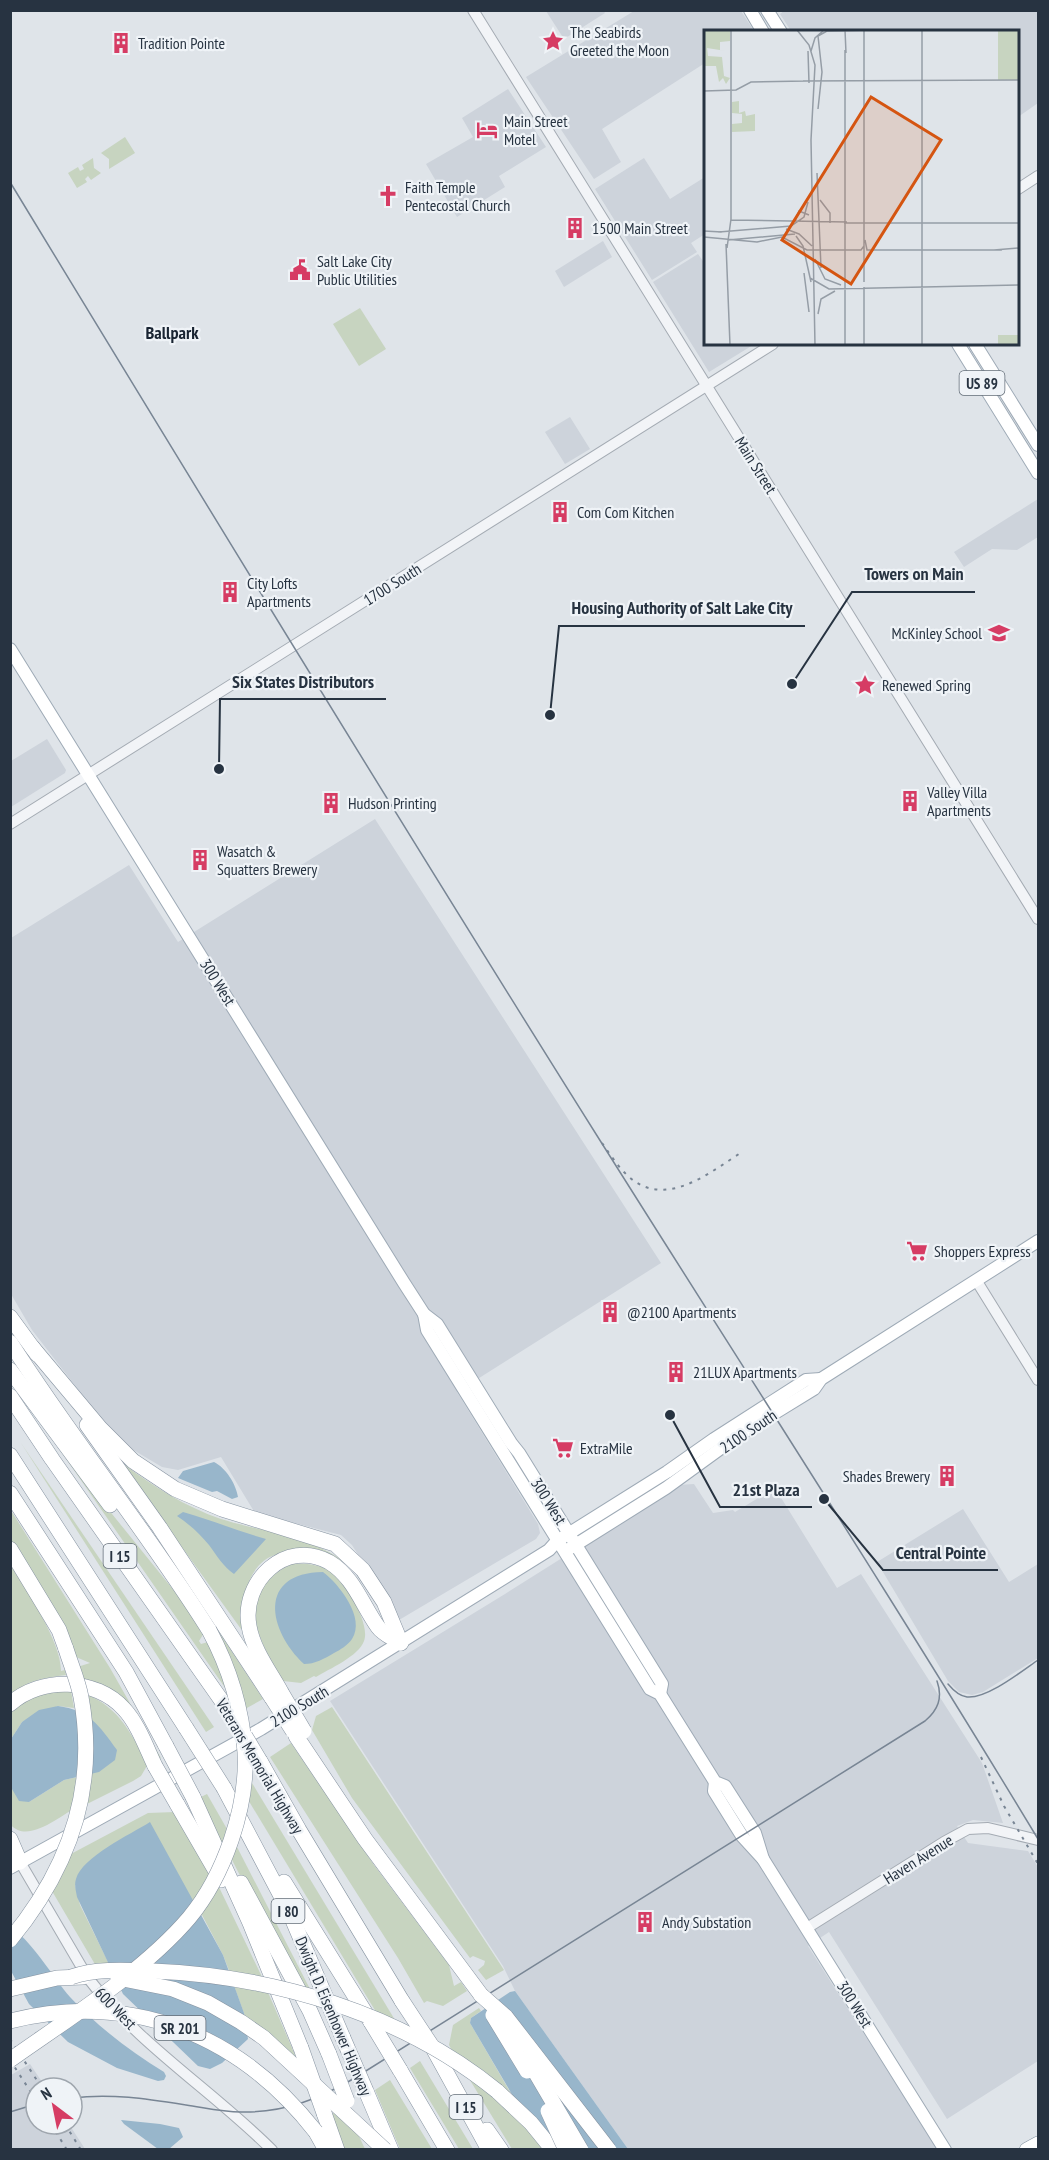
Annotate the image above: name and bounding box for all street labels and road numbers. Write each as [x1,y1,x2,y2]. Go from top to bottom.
road number: US 89 [960,371,1004,395]
street label: Main Street [731,433,782,498]
street label: 1700 South [359,558,425,610]
street label: 300 West [196,955,240,1010]
street label: 2100 South [716,1405,780,1457]
street label: 300 West [527,1474,571,1529]
road number: I 15 [104,1544,136,1568]
street label: 2100 South [266,1681,332,1731]
street label: Veterans Memorial Highway [211,1694,308,1837]
street label: Haven Avenue [880,1830,956,1888]
road number: I 80 [272,1899,304,1923]
street label: Dwight D. Eisenhower Highway [291,1933,377,2099]
street label: 300 West [833,1977,877,2032]
street label: 600 West [91,1983,141,2034]
road number: SR 201 [154,2016,206,2040]
road number: I 15 [450,2095,482,2119]

